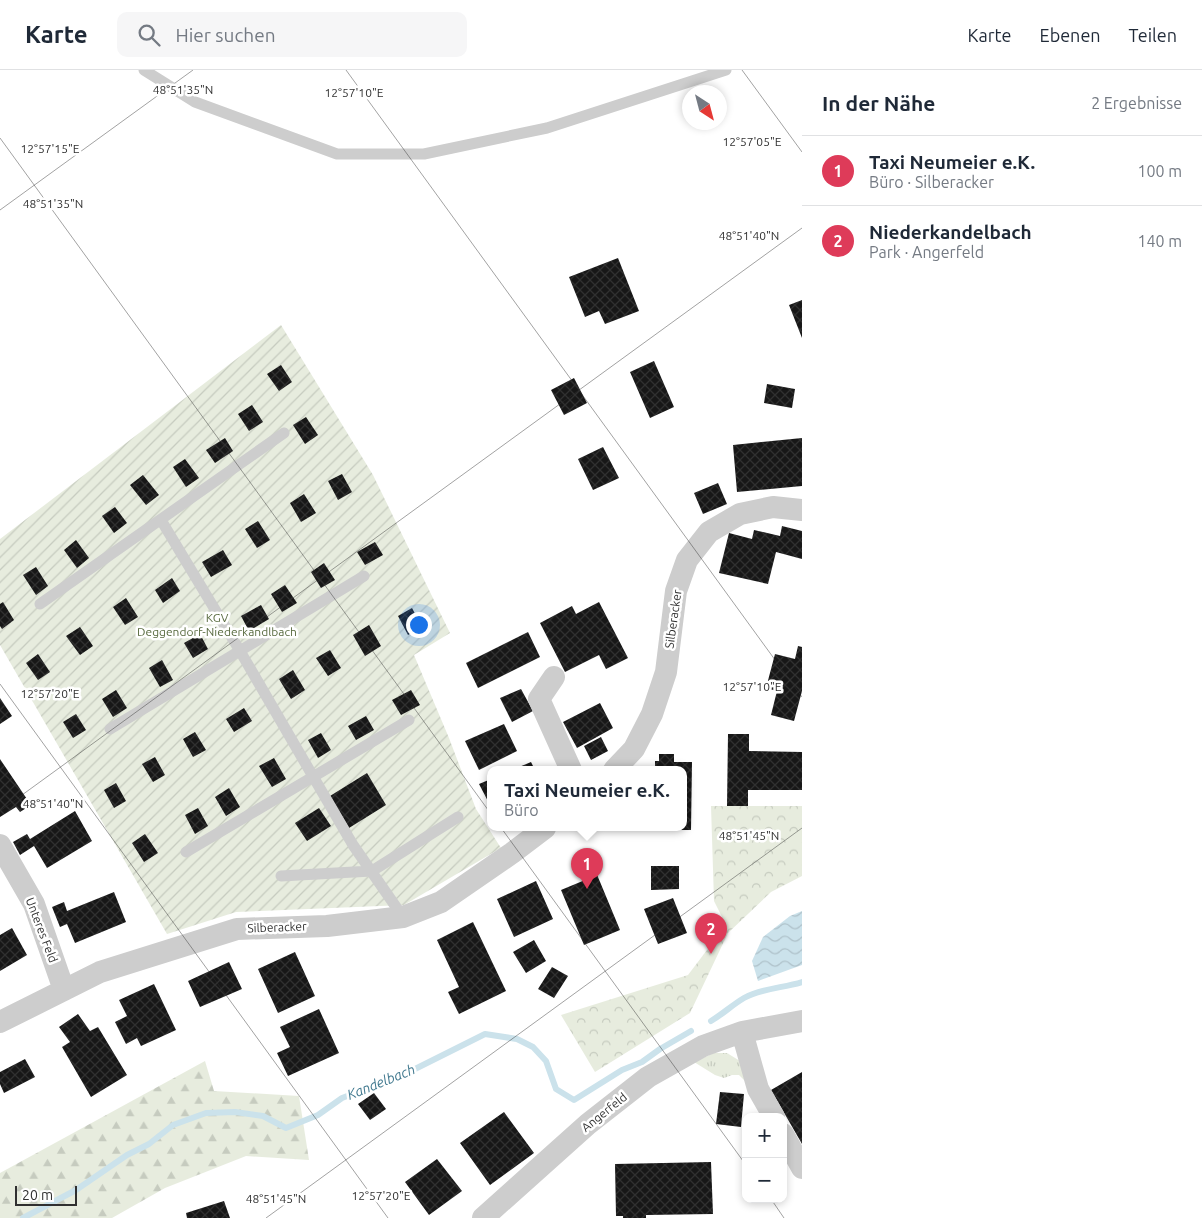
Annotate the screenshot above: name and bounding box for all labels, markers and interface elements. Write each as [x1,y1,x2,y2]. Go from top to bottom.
search box [117,12,467,57]
text: Karte [25,21,87,48]
icon: search [135,21,163,49]
text: Hier suchen [175,24,276,46]
text: Karte [968,25,1012,45]
text: Ebenen [1040,25,1101,45]
text: Teilen [1129,25,1177,45]
text: 48°51'35"N [153,83,213,96]
north arrow [682,85,727,130]
text: 12°57'10"E [325,86,384,99]
text: In der Nähe [822,91,935,115]
text: 2 Ergebnisse [1091,94,1182,112]
text: 12°57'05"E [723,135,782,148]
text: 12°57'15"E [21,142,80,155]
text: Taxi Neumeier e.K. [869,151,1035,173]
text: 1 [833,162,843,180]
text: 100 m [1137,162,1182,180]
text: Büro · Silberacker [869,173,994,191]
text: 48°51'35"N [23,197,83,210]
text: Niederkandelbach [869,221,1032,243]
text: 48°51'40"N [719,229,779,242]
text: 2 [833,232,843,250]
text: 140 m [1137,232,1182,250]
text: Park · Angerfeld [869,243,984,261]
street label: Silberacker [662,588,684,649]
park label: KGV Deggendorf-Niederkandlbach [137,611,297,638]
your location [406,612,432,638]
text: 12°57'10"E [723,680,782,693]
text: 12°57'20"E [21,687,80,700]
popup [487,766,687,831]
text: Taxi Neumeier e.K. [504,779,670,801]
text: 48°51'40"N [23,797,83,810]
text: Büro [504,801,539,819]
text: 48°51'45"N [719,829,779,842]
pin: 1 [571,848,603,889]
street label: Unteres Feld [24,896,60,964]
pin: 2 [695,913,727,954]
street label: Silberacker [247,919,307,935]
water label: Kandelbach [345,1061,417,1103]
street label: Angerfeld [579,1090,629,1134]
map controls [742,1113,787,1203]
button: + [742,1113,787,1158]
button: − [742,1158,787,1203]
scale bar [15,1183,78,1206]
text: 20 m [22,1187,53,1203]
text: 12°57'20"E [352,1189,411,1202]
text: 48°51'45"N [246,1192,306,1205]

